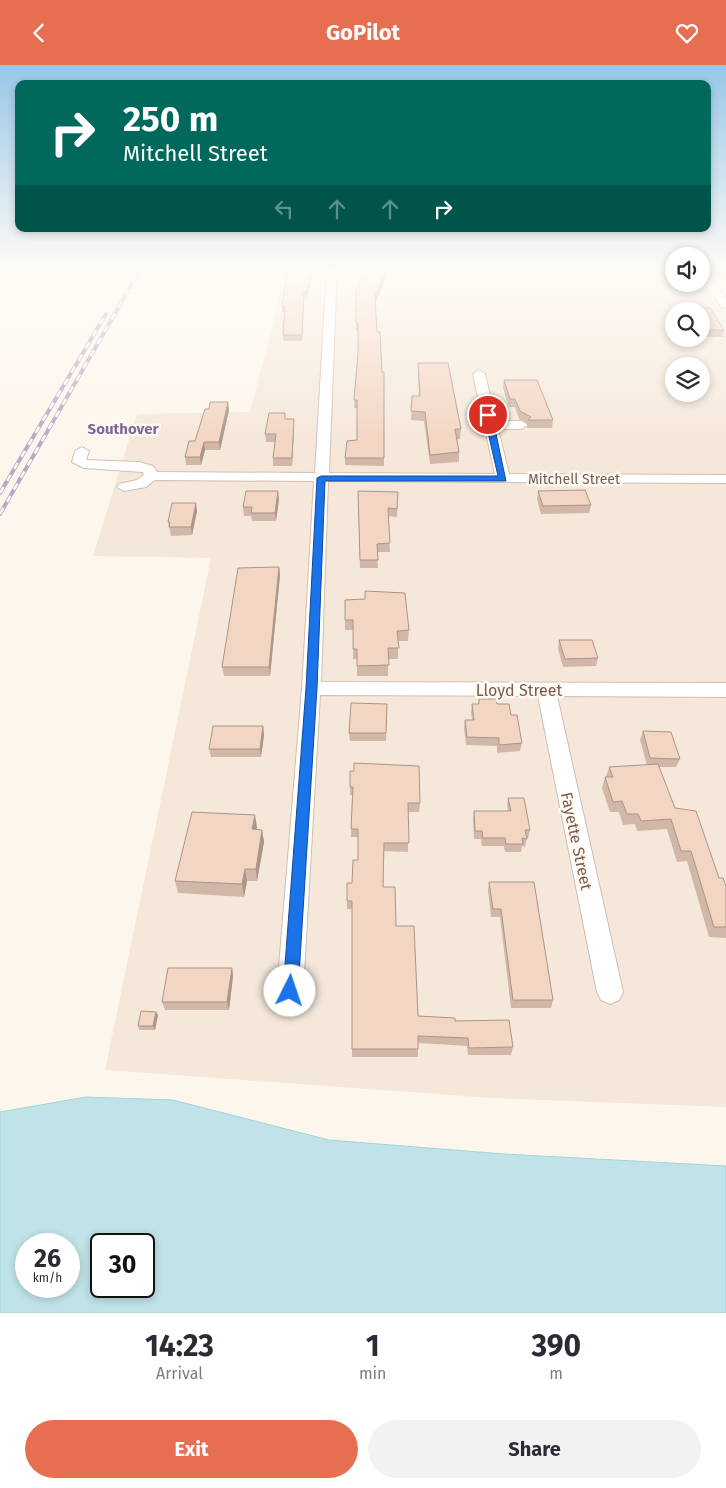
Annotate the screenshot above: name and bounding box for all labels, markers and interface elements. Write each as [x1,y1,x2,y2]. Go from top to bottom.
icon: back [25,19,53,47]
text: GoPilot [326,19,400,46]
icon: heart [673,19,701,47]
text: 250 m [123,98,218,140]
icon: right [40,100,105,165]
text: Mitchell Street [123,140,268,167]
icon: left [270,195,298,223]
icon: ahead [323,195,351,223]
icon: ahead [376,195,404,223]
icon: right [429,195,457,223]
map controls [665,247,710,402]
button: sound [665,247,710,292]
button: search [665,302,710,347]
button: layers [665,357,710,402]
pin [467,394,509,436]
icon: arrive [474,401,502,429]
district label: Southover [88,420,159,438]
street label: Mitchell Street [528,471,621,488]
street label: Lloyd Street [476,681,563,700]
street label: Fayette Street [557,790,596,892]
position arrow [263,964,315,1016]
speed limit sign: 30 [90,1233,155,1298]
text: 26 [34,1244,61,1274]
text: km/h [33,1271,62,1285]
text: 14:23 [145,1328,214,1364]
text: 1 [366,1328,380,1364]
text: 390 [531,1328,581,1364]
text: Arrival [156,1364,203,1383]
text: min [359,1364,386,1383]
text: m [549,1364,563,1383]
button: Exit [25,1420,358,1478]
button: Share [368,1420,701,1478]

